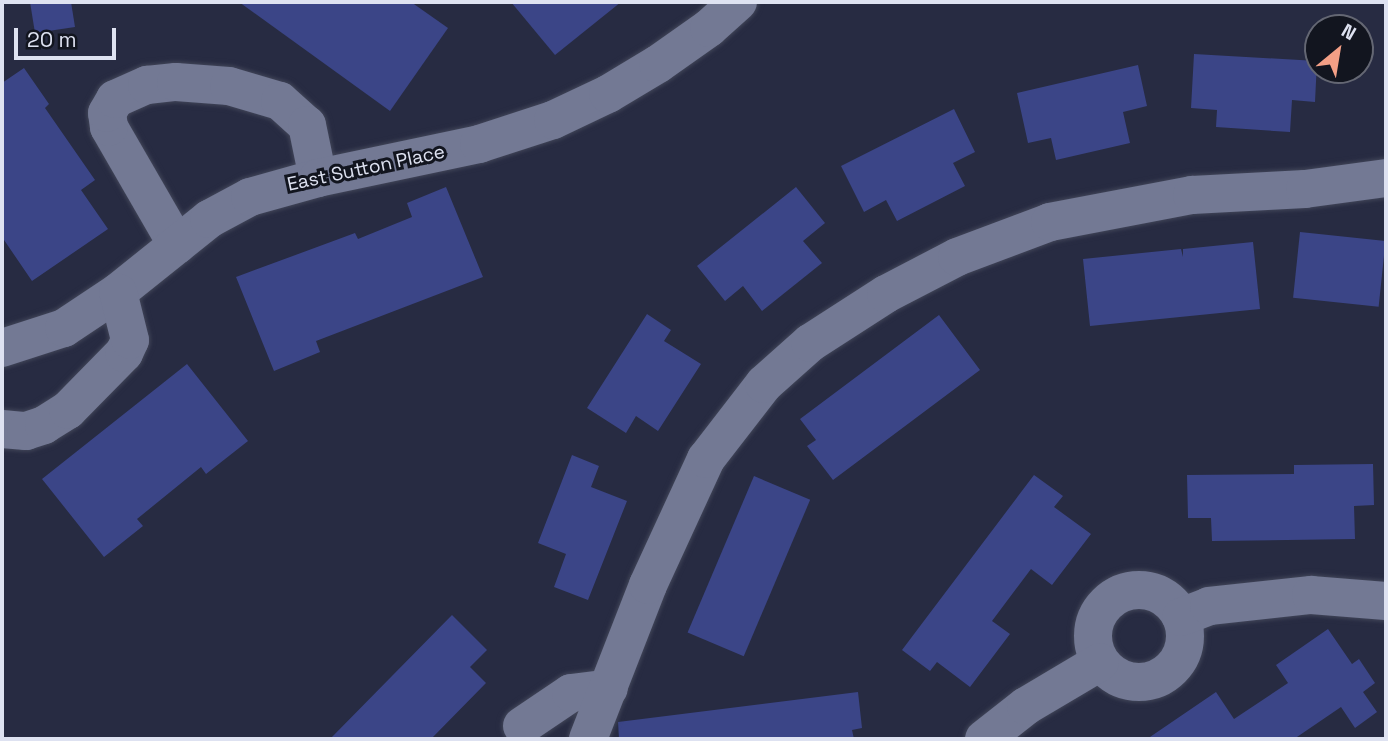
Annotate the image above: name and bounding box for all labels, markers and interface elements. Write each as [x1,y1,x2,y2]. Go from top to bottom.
scale bar [18,14,119,58]
north arrow [1304,14,1374,84]
text: N [1337,18,1361,46]
text: 20 m [27,26,77,53]
street label: East Sutton Place [285,140,447,196]

